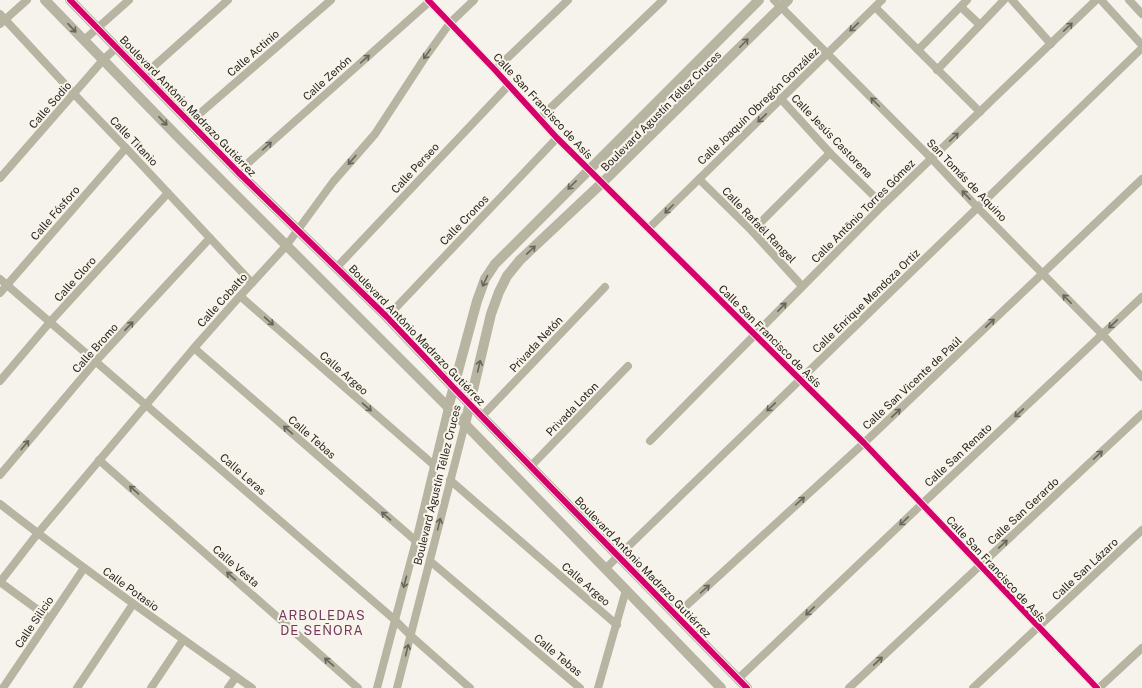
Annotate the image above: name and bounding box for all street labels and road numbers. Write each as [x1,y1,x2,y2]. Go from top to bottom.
street label: Calle Actinio [225,27,281,79]
street label: Boulevard Antônio Madrazo Gutiérrez [117,33,259,179]
street label: Calle Joaquín Obregón González [695,45,821,167]
street label: Boulevard Agustín Téllez Cruces [599,48,724,173]
street label: Calle San Francisco de Asís [491,51,595,162]
street label: Calle Zenón [300,53,354,103]
street label: Calle Sodio [27,79,73,131]
street label: Calle Jesús Castorena [789,92,875,180]
street label: Calle Titanio [108,114,160,168]
street label: San Tomás de Aquino [925,136,1009,224]
street label: Calle Perseo [389,140,441,196]
street label: Calle Antônio Torres Gómez [809,157,917,265]
street label: Calle Fósforo [28,184,82,242]
street label: Calle Rafaél Rangel [720,185,798,265]
street label: Calle Cronos [437,192,491,247]
street label: Calle Enrique Mendoza Ortiz [810,247,922,355]
street label: Calle Cloro [52,254,98,304]
street label: Boulevard Antônio Madrazo Gutiérrez [346,262,488,408]
street label: Calle Cobalto [195,271,249,329]
street label: Calle San Francisco de Asís [716,282,824,390]
street label: Privada Netón [507,314,565,374]
street label: Calle Bromo [70,321,120,375]
street label: Calle San Vicente de Paúl [860,334,964,432]
street label: Calle Argeo [318,349,370,397]
street label: Privada Loton [543,380,601,438]
street label: Boulevard Agustín Téllez Cruces [411,403,463,566]
street label: Calle Tebas [286,413,338,461]
street label: Calle San Renato [922,421,994,489]
street label: Calle Leras [218,451,269,497]
street label: Calle San Gerardo [985,475,1061,547]
street label: Boulevard Antônio Madrazo Gutiérrez [572,494,714,640]
street label: Calle San Francisco de Asís [944,514,1048,625]
street label: Calle San Lázaro [1050,536,1120,602]
street label: Calle Vesta [210,543,262,589]
street label: Calle Argeo [560,560,612,608]
street label: Calle Potasio [101,565,161,613]
street label: Calle Silicio [12,594,56,650]
street label: Calle Tebas [532,632,585,679]

